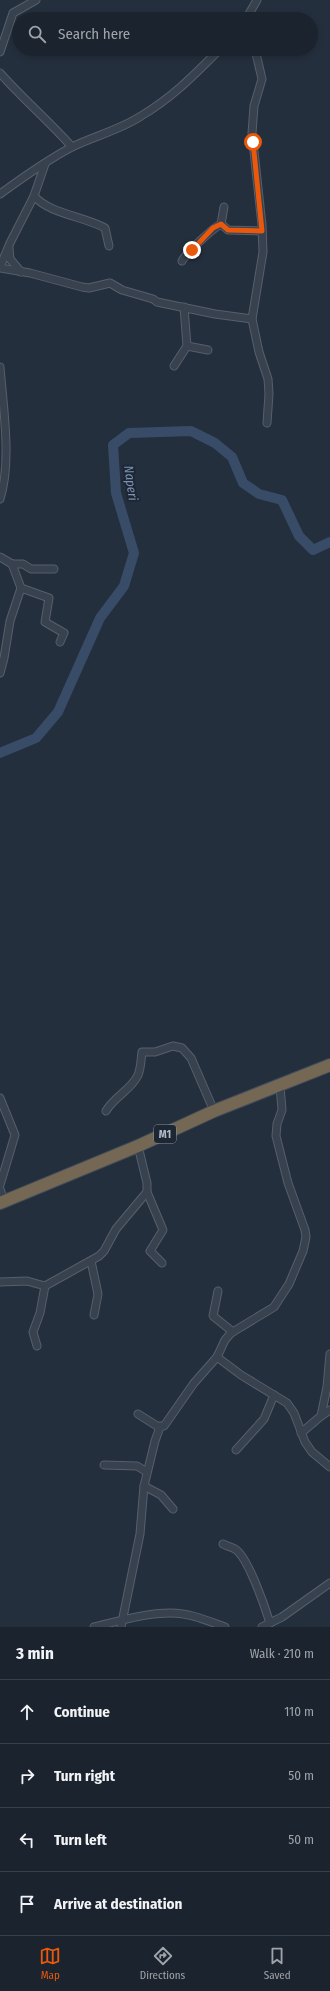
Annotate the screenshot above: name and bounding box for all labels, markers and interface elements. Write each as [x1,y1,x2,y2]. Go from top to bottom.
search box [12,12,318,56]
icon: search [26,23,48,45]
text: Search here [58,25,130,43]
route start [244,133,262,151]
route end [183,241,201,259]
water label: Naperi [121,464,141,502]
road number: M1 [154,1125,176,1143]
text: 3 min [16,1643,54,1664]
text: Walk · 210 m [250,1646,314,1661]
icon: ahead [16,1701,38,1723]
text: Continue [54,1703,110,1721]
text: 110 m [284,1704,314,1719]
icon: right [16,1765,38,1787]
text: Turn right [54,1767,115,1785]
text: 50 m [288,1768,314,1783]
icon: left [16,1829,38,1851]
text: Turn left [54,1831,107,1849]
text: 50 m [288,1832,314,1847]
icon: arrive [16,1893,38,1915]
text: Arrive at destination [54,1895,182,1913]
tab: Map [39,1945,61,1982]
tab: Directions [140,1945,185,1982]
tab: Saved [264,1945,291,1982]

